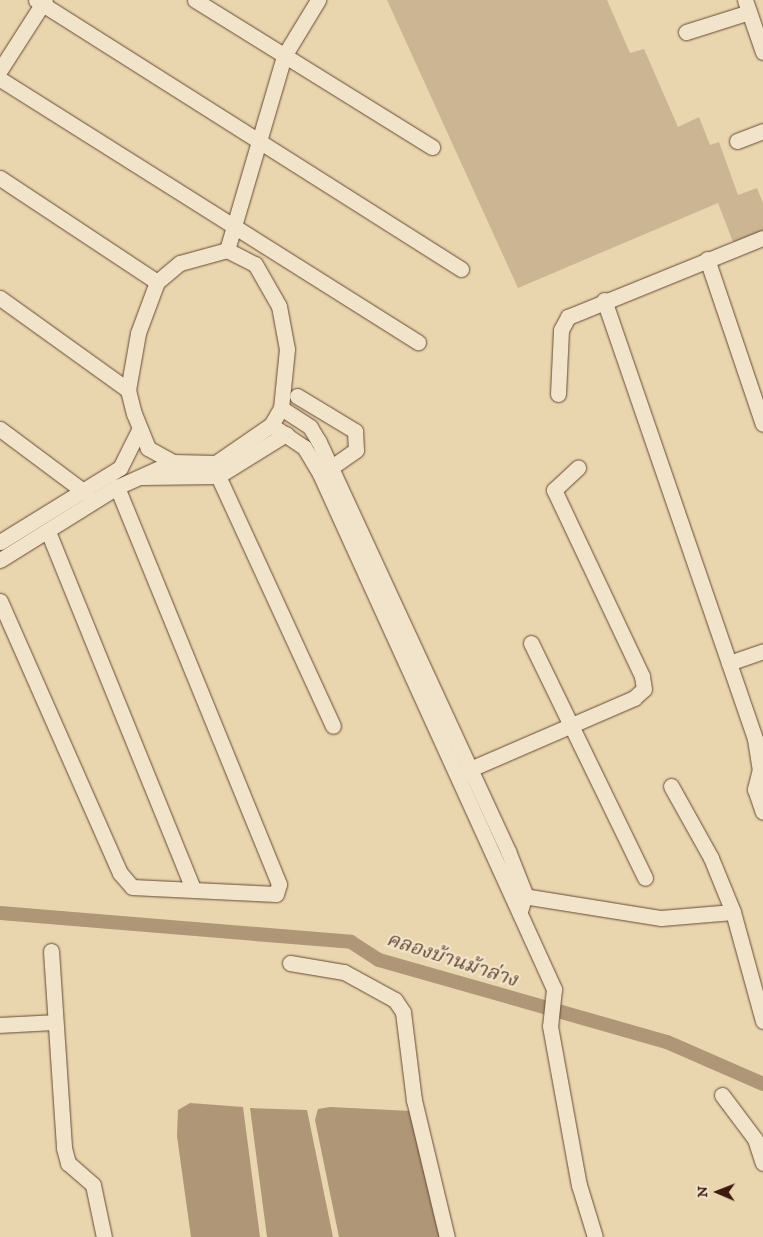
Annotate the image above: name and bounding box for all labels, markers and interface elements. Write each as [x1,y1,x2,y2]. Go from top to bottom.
water label: คลองบ้านม้าล่าง [383,927,521,993]
north arrow [693,1167,743,1217]
text: N [694,1186,712,1198]

